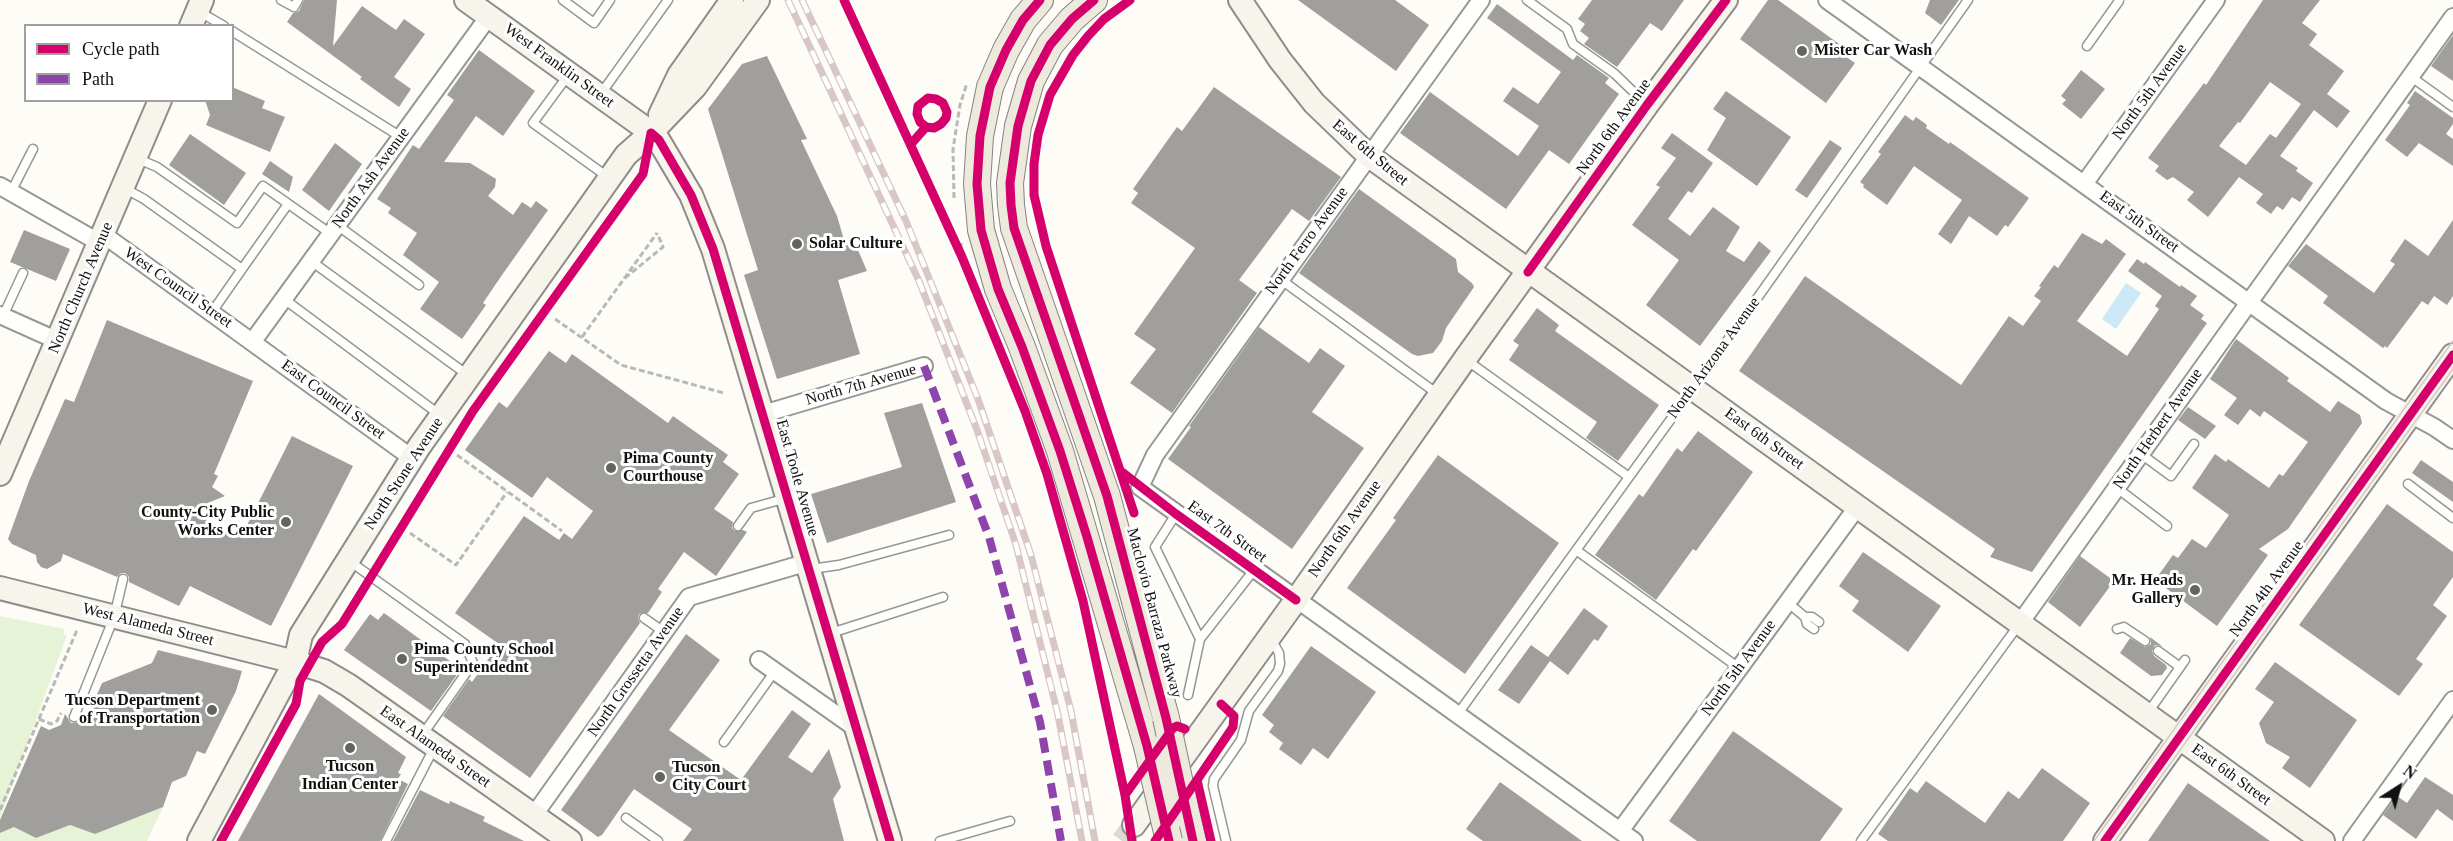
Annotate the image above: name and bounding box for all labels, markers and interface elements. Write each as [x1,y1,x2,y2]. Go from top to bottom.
street label: West Franklin Street [500,20,618,112]
legend [24,24,234,102]
text: Cycle path [82,39,159,59]
street label: North 5th Avenue [2109,40,2191,144]
place label: Mister Car Wash [1814,41,1932,61]
marker: Mister Car Wash [1795,44,1809,58]
text: Path [82,69,114,89]
street label: North 6th Avenue [1573,75,1655,179]
street label: East 6th Street [1328,116,1412,190]
street label: North Ash Avenue [328,124,414,232]
street label: North Ferro Avenue [1261,183,1353,299]
street label: East 5th Street [2096,187,2182,257]
street label: North Church Avenue [45,219,117,357]
place label: Solar Culture [809,234,902,254]
marker: Solar Culture [790,237,804,251]
street label: West Council Street [120,244,236,332]
street label: North Arizona Avenue [1663,294,1765,422]
street label: East Council Street [277,356,389,444]
street label: North 7th Avenue [803,360,919,410]
street label: North Herbert Avenue [2109,365,2207,493]
street label: East 6th Street [1721,404,1807,474]
street label: North Stone Avenue [360,414,448,534]
street label: East Toole Avenue [771,418,823,538]
place label: Pima County Courthouse [623,449,713,487]
marker: Pima County Courthouse [604,461,618,475]
street label: North 6th Avenue [1304,477,1386,581]
street label: East 7th Street [1184,497,1270,567]
place label: County-City Public Works Center [141,503,274,541]
marker: County-City Public Works Center [279,515,293,529]
street label: Maclovio Barraza Parkway [1122,526,1186,700]
street label: North 4th Avenue [2226,537,2308,641]
place label: Mr. Heads Gallery [2112,571,2183,609]
marker: Mr. Heads Gallery [2188,583,2202,597]
street label: West Alameda Street [80,599,216,651]
street label: North Grossetta Avenue [584,603,688,741]
street label: North 5th Avenue [1698,616,1780,720]
place label: Pima County School Superintendednt [414,640,554,678]
marker: Pima County School Superintendednt [395,652,409,666]
place label: Tucson Department of Transportation [65,691,200,729]
street label: East Alameda Street [376,702,494,792]
marker: Tucson Department of Transportation [205,703,219,717]
street label: East 6th Street [2188,740,2274,810]
marker: Tucson Indian Center [343,741,357,755]
place label: Tucson Indian Center [302,757,398,795]
north arrow [2369,757,2429,817]
place label: Tucson City Court [672,758,746,796]
text: N [2400,762,2420,782]
marker: Tucson City Court [653,770,667,784]

